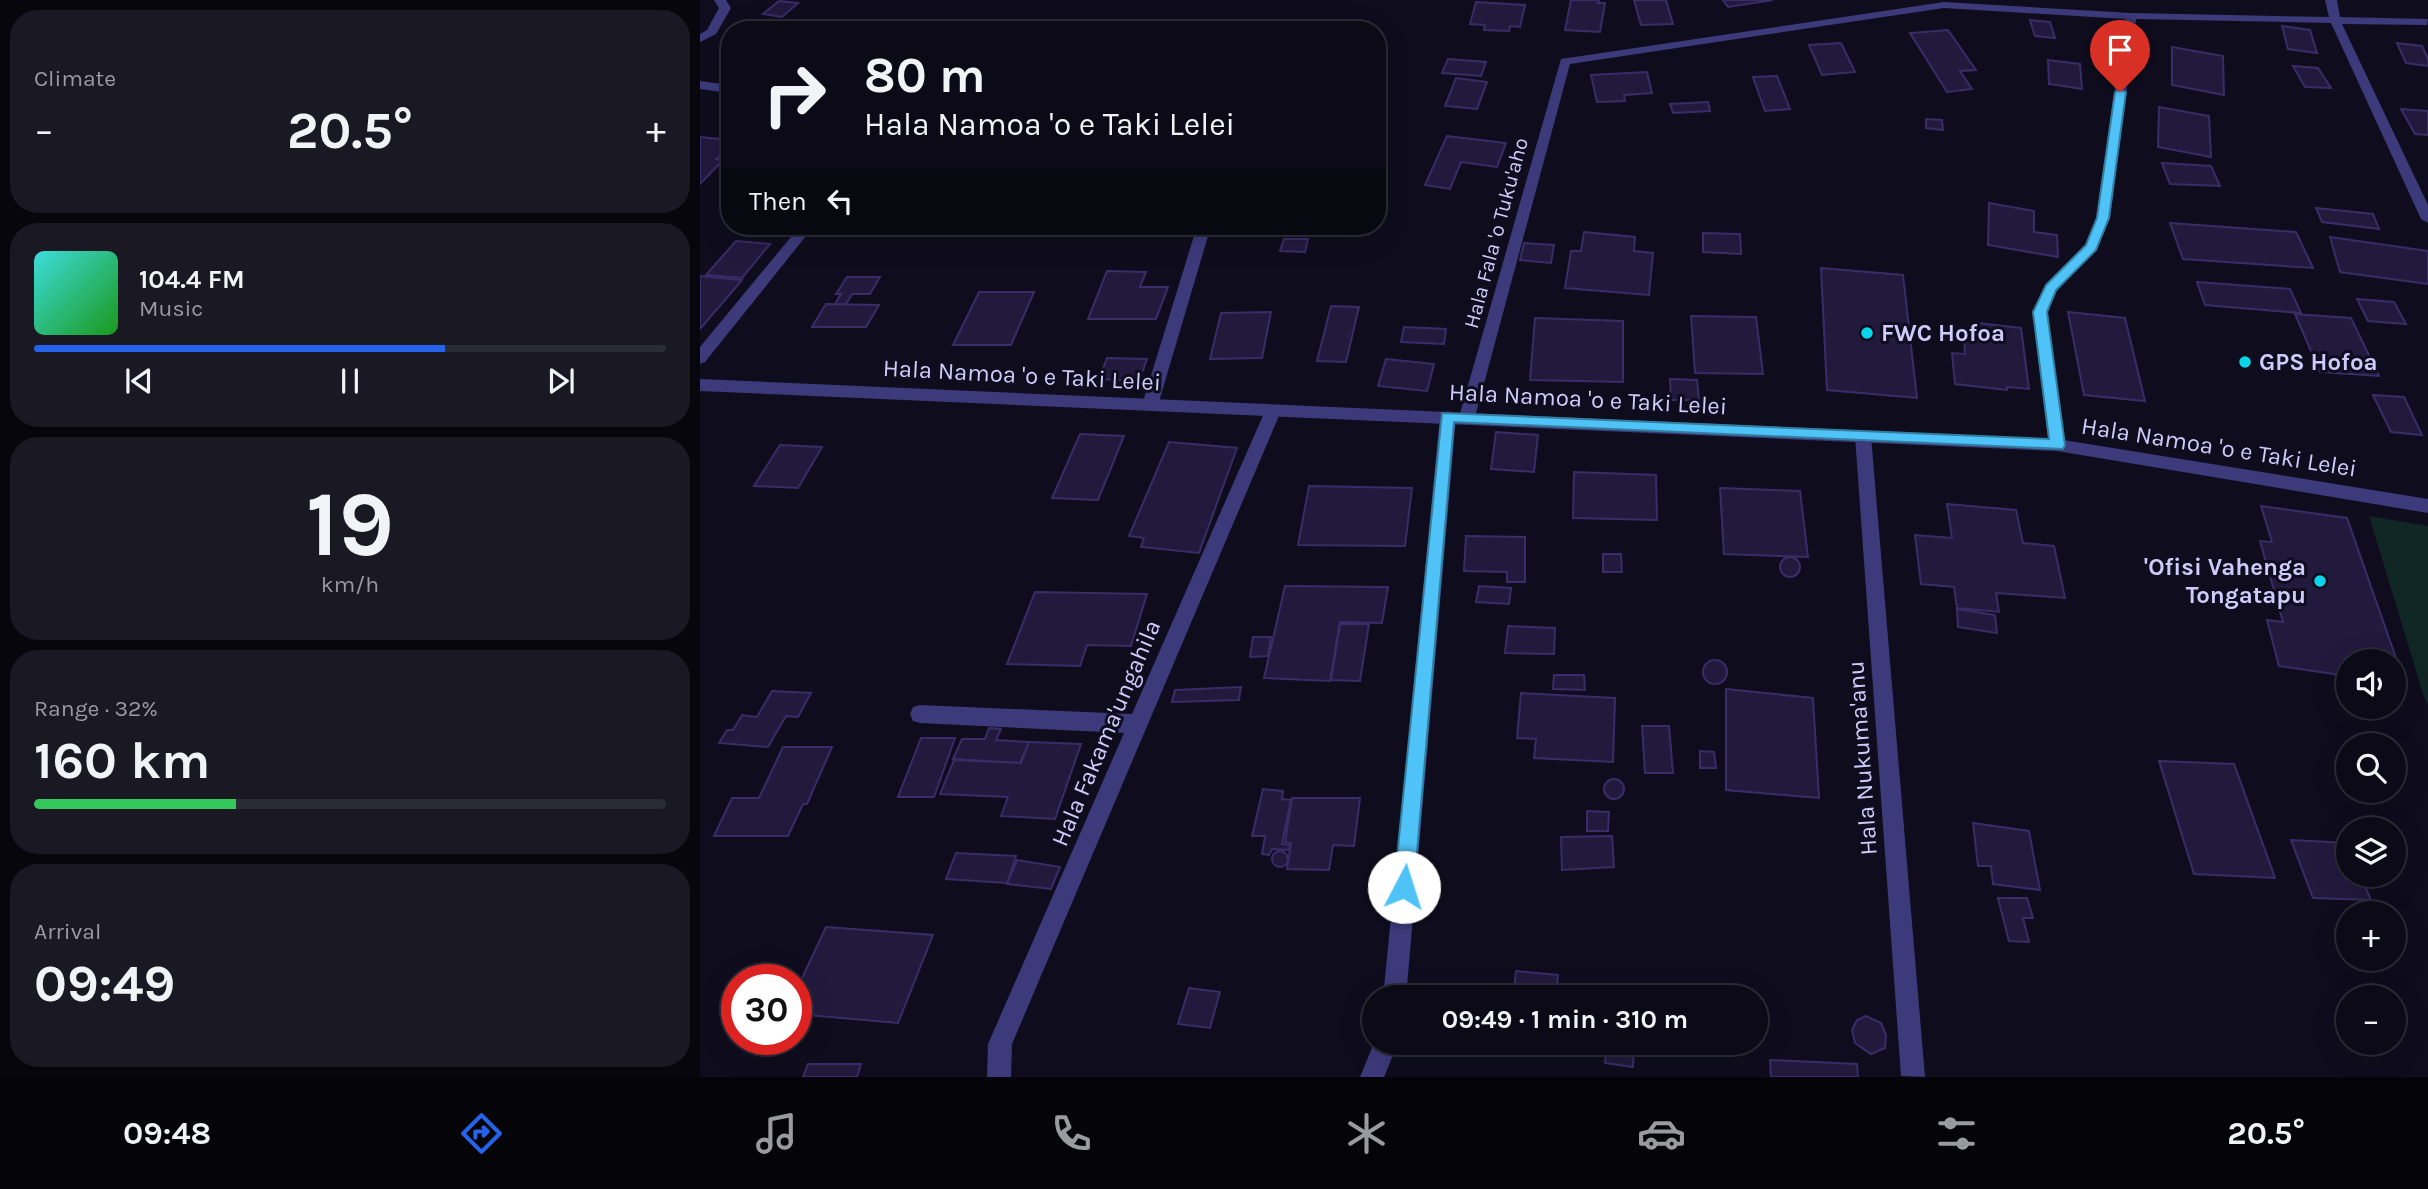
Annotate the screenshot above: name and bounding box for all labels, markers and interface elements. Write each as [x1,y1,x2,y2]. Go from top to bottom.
pin [2090,20,2150,92]
icon: arrive [2101,31,2139,69]
text: 80 m [864,47,986,104]
icon: right [749,49,840,140]
text: Climate [34,65,116,92]
text: 20.5° [287,100,413,161]
text: Hala Namoa 'o e Taki Lelei [864,106,1235,143]
text: − [34,108,54,153]
text: + [646,108,666,153]
street label: Hala Fala 'o Tuku'aho [1459,135,1533,331]
icon: left [821,182,859,220]
text: Then [749,186,807,217]
text: 104.4 FM [139,264,245,295]
text: Music [139,295,203,322]
place label: FWC Hofoa [1881,319,2005,347]
marker: FWC Hofoa [1859,325,1875,341]
place label: GPS Hofoa [2259,348,2378,376]
street label: Hala Namoa 'o e Taki Lelei [882,354,1162,396]
marker: GPS Hofoa [2237,354,2253,370]
icon: previous [120,362,158,400]
icon: pause [331,362,369,400]
icon: next [542,362,580,400]
street label: Hala Namoa 'o e Taki Lelei [1448,378,1728,420]
street label: Hala Namoa 'o e Taki Lelei [2079,411,2359,483]
text: 19 [306,472,394,578]
place label: 'Ofisi Vahenga Tongatapu [2144,553,2306,609]
text: km/h [321,571,379,598]
marker: 'Ofisi Vahenga Tongatapu [2312,573,2328,589]
street label: Hala Fakama'ungahila [1046,616,1166,850]
map controls [2336,649,2406,1055]
button: sound [2336,649,2406,719]
street label: Hala Nukuma'anu [1841,660,1883,856]
text: Range · 32% [34,695,158,722]
text: 160 km [34,730,210,791]
button: search [2336,733,2406,803]
button: layers [2336,817,2406,887]
position arrow [1367,850,1441,924]
button: + [2336,901,2406,971]
text: Arrival [34,918,101,945]
text: 09:49 [34,953,175,1014]
speed limit sign: 30 [721,964,812,1055]
button: − [2336,985,2406,1055]
text: 09:49 · 1 min · 310 m [1442,1004,1688,1035]
icon: directions [457,1109,506,1158]
icon: music [752,1109,801,1158]
icon: phone [1047,1109,1096,1158]
icon: climate [1342,1109,1391,1158]
icon: car [1637,1109,1686,1158]
icon: filters [1932,1109,1981,1158]
text: 09:48 [123,1115,211,1152]
text: 20.5° [2227,1115,2305,1152]

